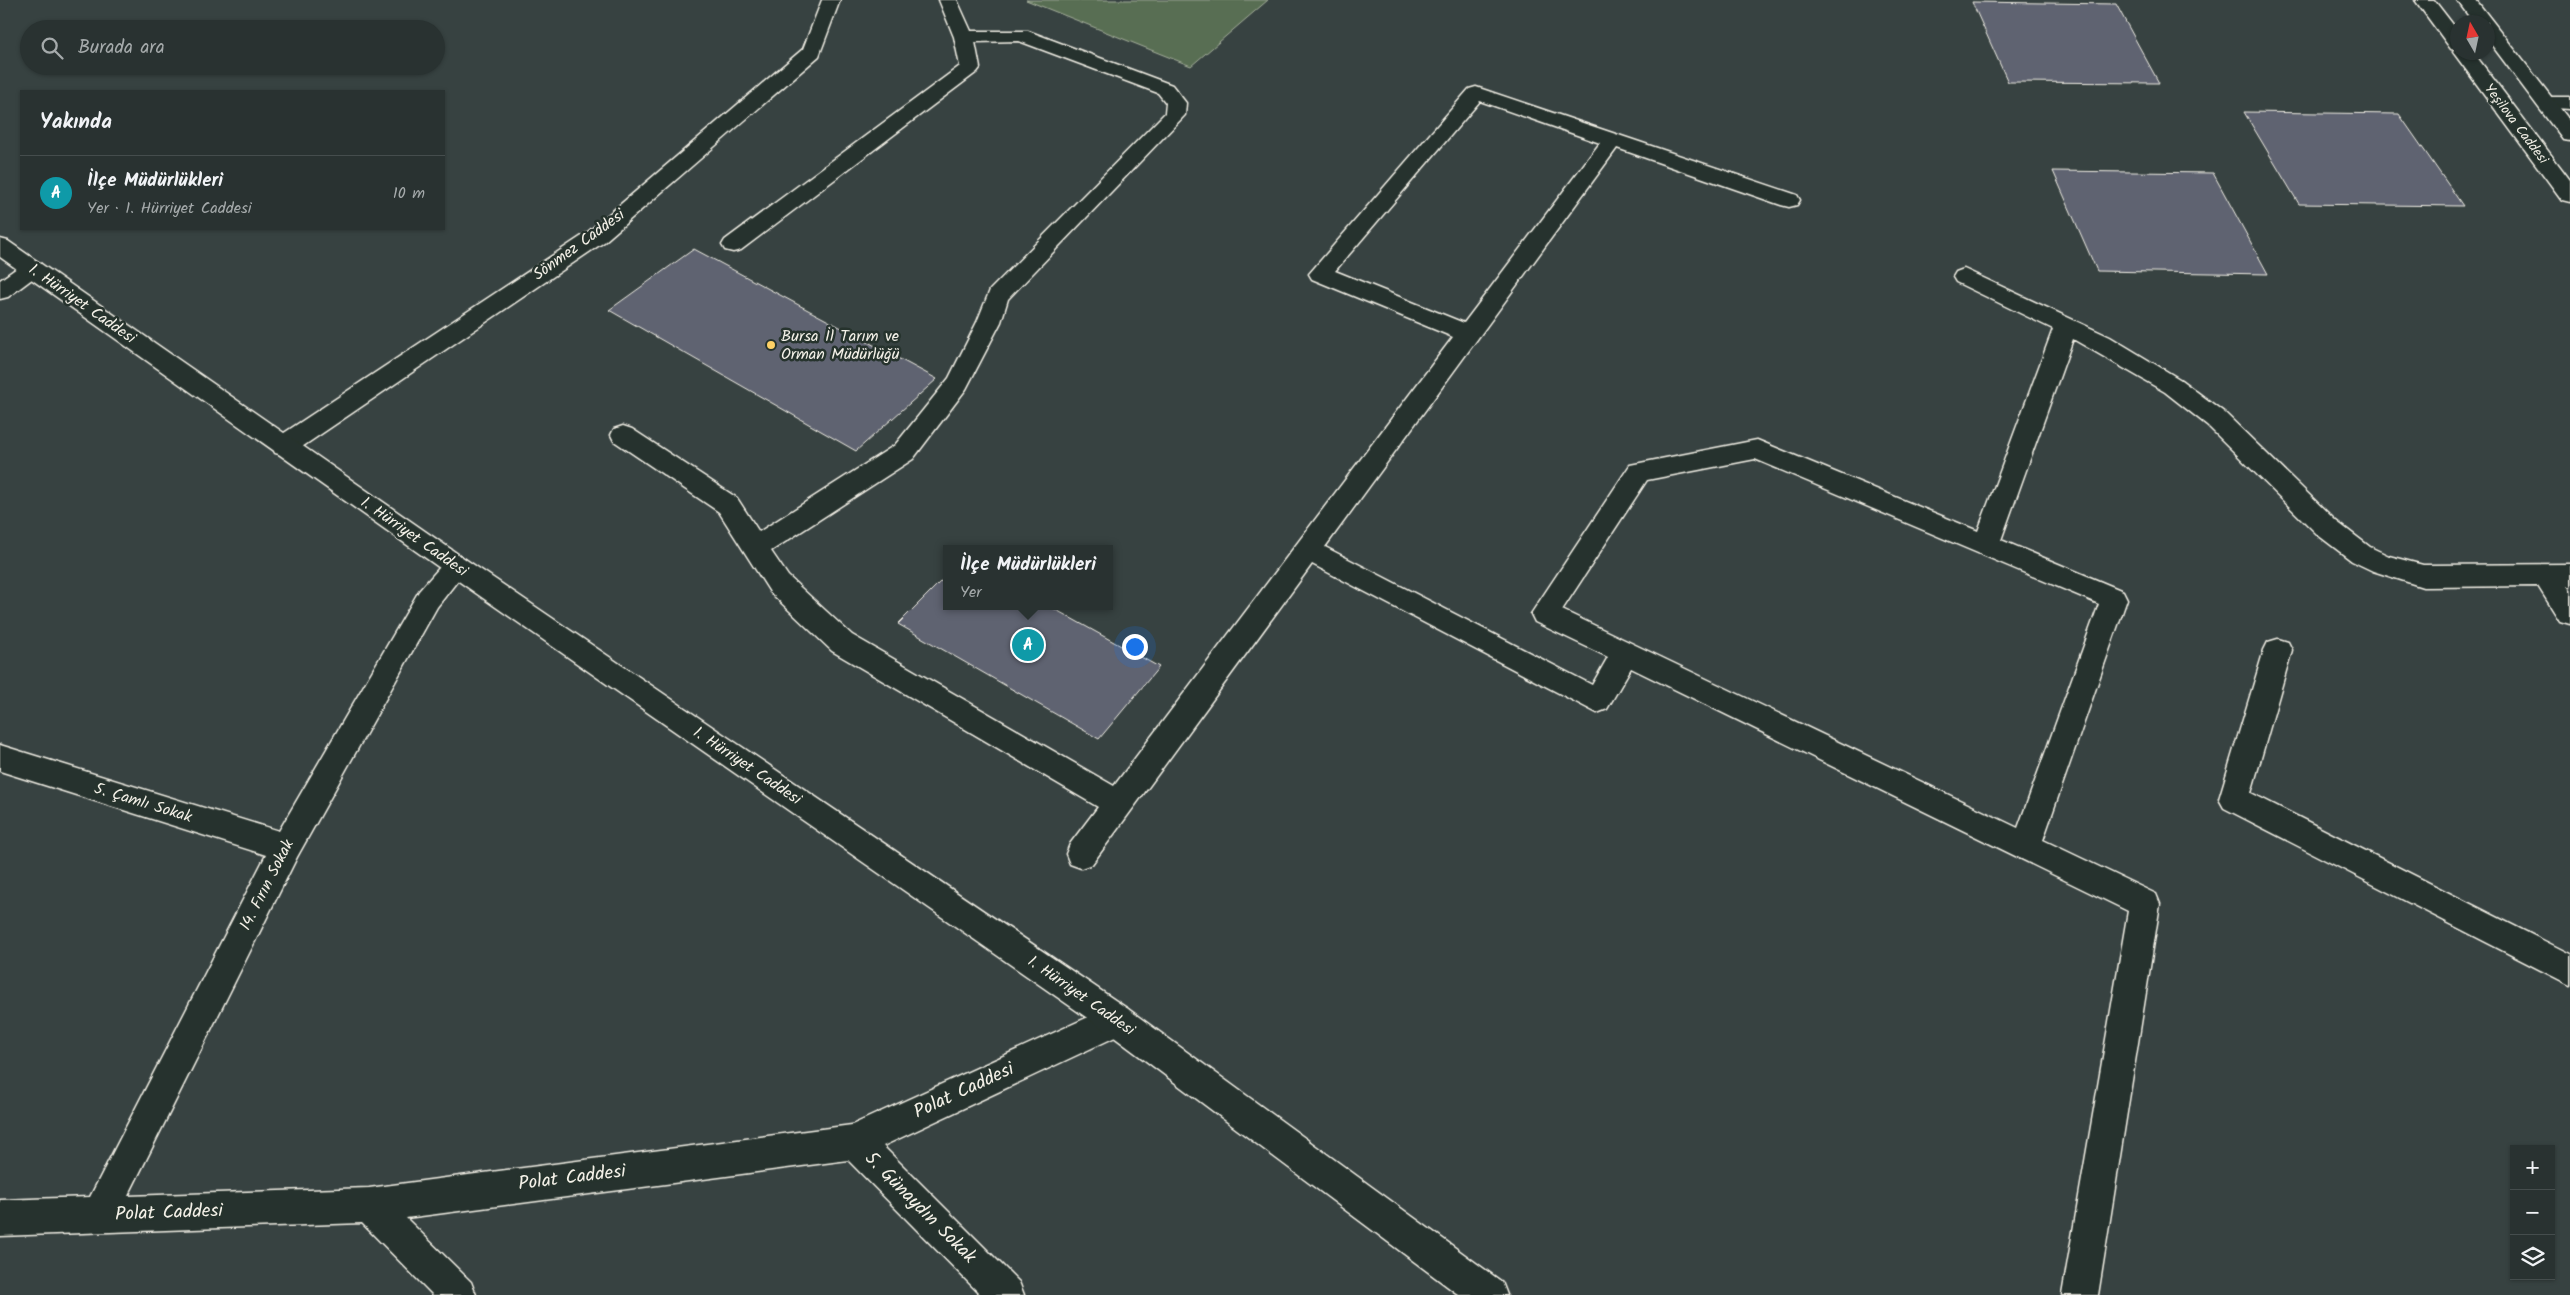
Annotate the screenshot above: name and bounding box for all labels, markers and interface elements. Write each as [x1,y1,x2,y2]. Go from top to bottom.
north arrow [2450,15,2495,60]
search box [20,20,445,75]
text: Burada ara [78,33,165,63]
icon: search [38,34,66,62]
street label: Yeşilova Caddesi [2478,79,2554,169]
text: Yakında [40,106,112,139]
text: İlçe Müdürlükleri [87,166,223,196]
text: A [51,181,61,206]
text: 10 m [393,181,425,206]
text: Yer · 1. Hürriyet Caddesi [87,196,252,221]
street label: Sönmez Caddesi [528,202,631,287]
street label: 1. Hürriyet Caddesi [23,258,142,351]
place label: Bursa İl Tarım ve Orman Müdürlüğü [781,324,900,367]
marker: Bursa İl Tarım ve Orman Müdürlüğü [765,339,777,351]
street label: 1. Hürriyet Caddesi [355,491,474,584]
popup [943,545,1113,610]
text: İlçe Müdürlükleri [960,550,1096,580]
text: Yer [960,580,982,605]
pin: A [1012,626,1044,664]
your location [1122,634,1148,660]
street label: 1. Hürriyet Caddesi [688,720,807,812]
street label: 5. Çamlı Sokak [91,776,196,830]
street label: 14. Fırın Sokak [233,835,301,935]
street label: 1. Hürriyet Caddesi [1022,950,1141,1043]
street label: Polat Caddesi [909,1054,1021,1127]
street label: 5. Günaydın Sokak [857,1145,983,1271]
map controls [2510,1145,2555,1280]
button: + [2510,1145,2555,1190]
street label: Polat Caddesi [517,1156,629,1199]
button: − [2510,1190,2555,1235]
street label: Polat Caddesi [115,1196,225,1230]
button: layers [2510,1235,2555,1280]

